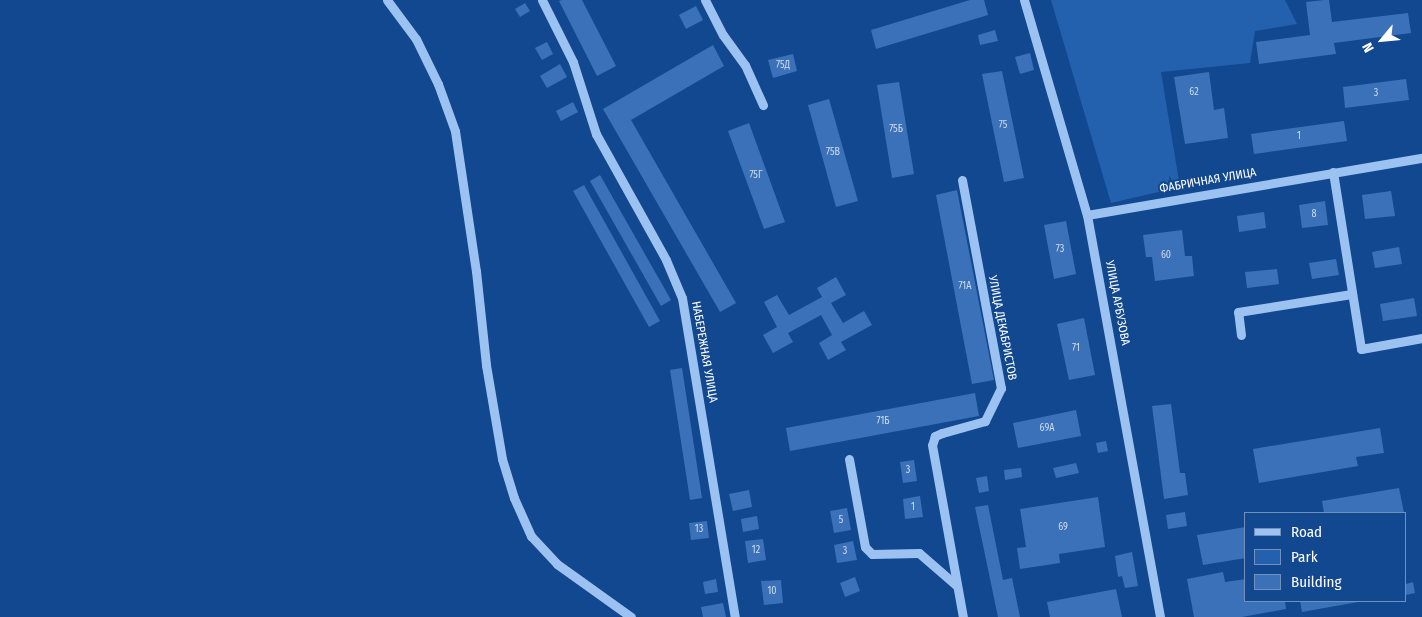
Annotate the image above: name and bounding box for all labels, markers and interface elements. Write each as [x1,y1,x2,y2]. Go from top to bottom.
north arrow [1357,15,1407,65]
text: N [1359,40,1378,55]
house number: 75Д [776,60,790,72]
house number: 62 [1189,87,1199,99]
house number: 3 [1374,88,1378,100]
house number: 75 [999,120,1007,132]
house number: 75Б [889,124,903,136]
house number: 1 [1297,131,1301,143]
house number: 75В [826,147,840,159]
street label: ФАБРИЧНАЯ УЛИЦА [1159,165,1257,197]
house number: 75Г [749,170,763,182]
house number: 8 [1312,209,1316,221]
house number: 73 [1056,244,1064,256]
house number: 60 [1161,250,1171,262]
street label: УЛИЦА АРБУЗОВА [1102,259,1132,347]
street label: УЛИЦА ДЕКАБРИСТОВ [985,274,1019,382]
house number: 71А [958,281,972,293]
street label: НАБЕРЕЖНАЯ УЛИЦА [688,300,720,404]
house number: 71 [1072,343,1080,355]
house number: 71Б [876,416,890,428]
house number: 69А [1040,423,1054,435]
house number: 3 [906,465,910,477]
house number: 1 [911,502,915,514]
legend [1244,512,1407,602]
house number: 5 [839,515,843,527]
house number: 69 [1058,522,1068,534]
text: Road [1291,523,1322,541]
house number: 13 [695,524,703,536]
house number: 12 [752,545,760,557]
house number: 3 [843,546,847,558]
text: Park [1291,548,1318,566]
text: Building [1291,573,1342,591]
house number: 10 [767,586,777,598]

